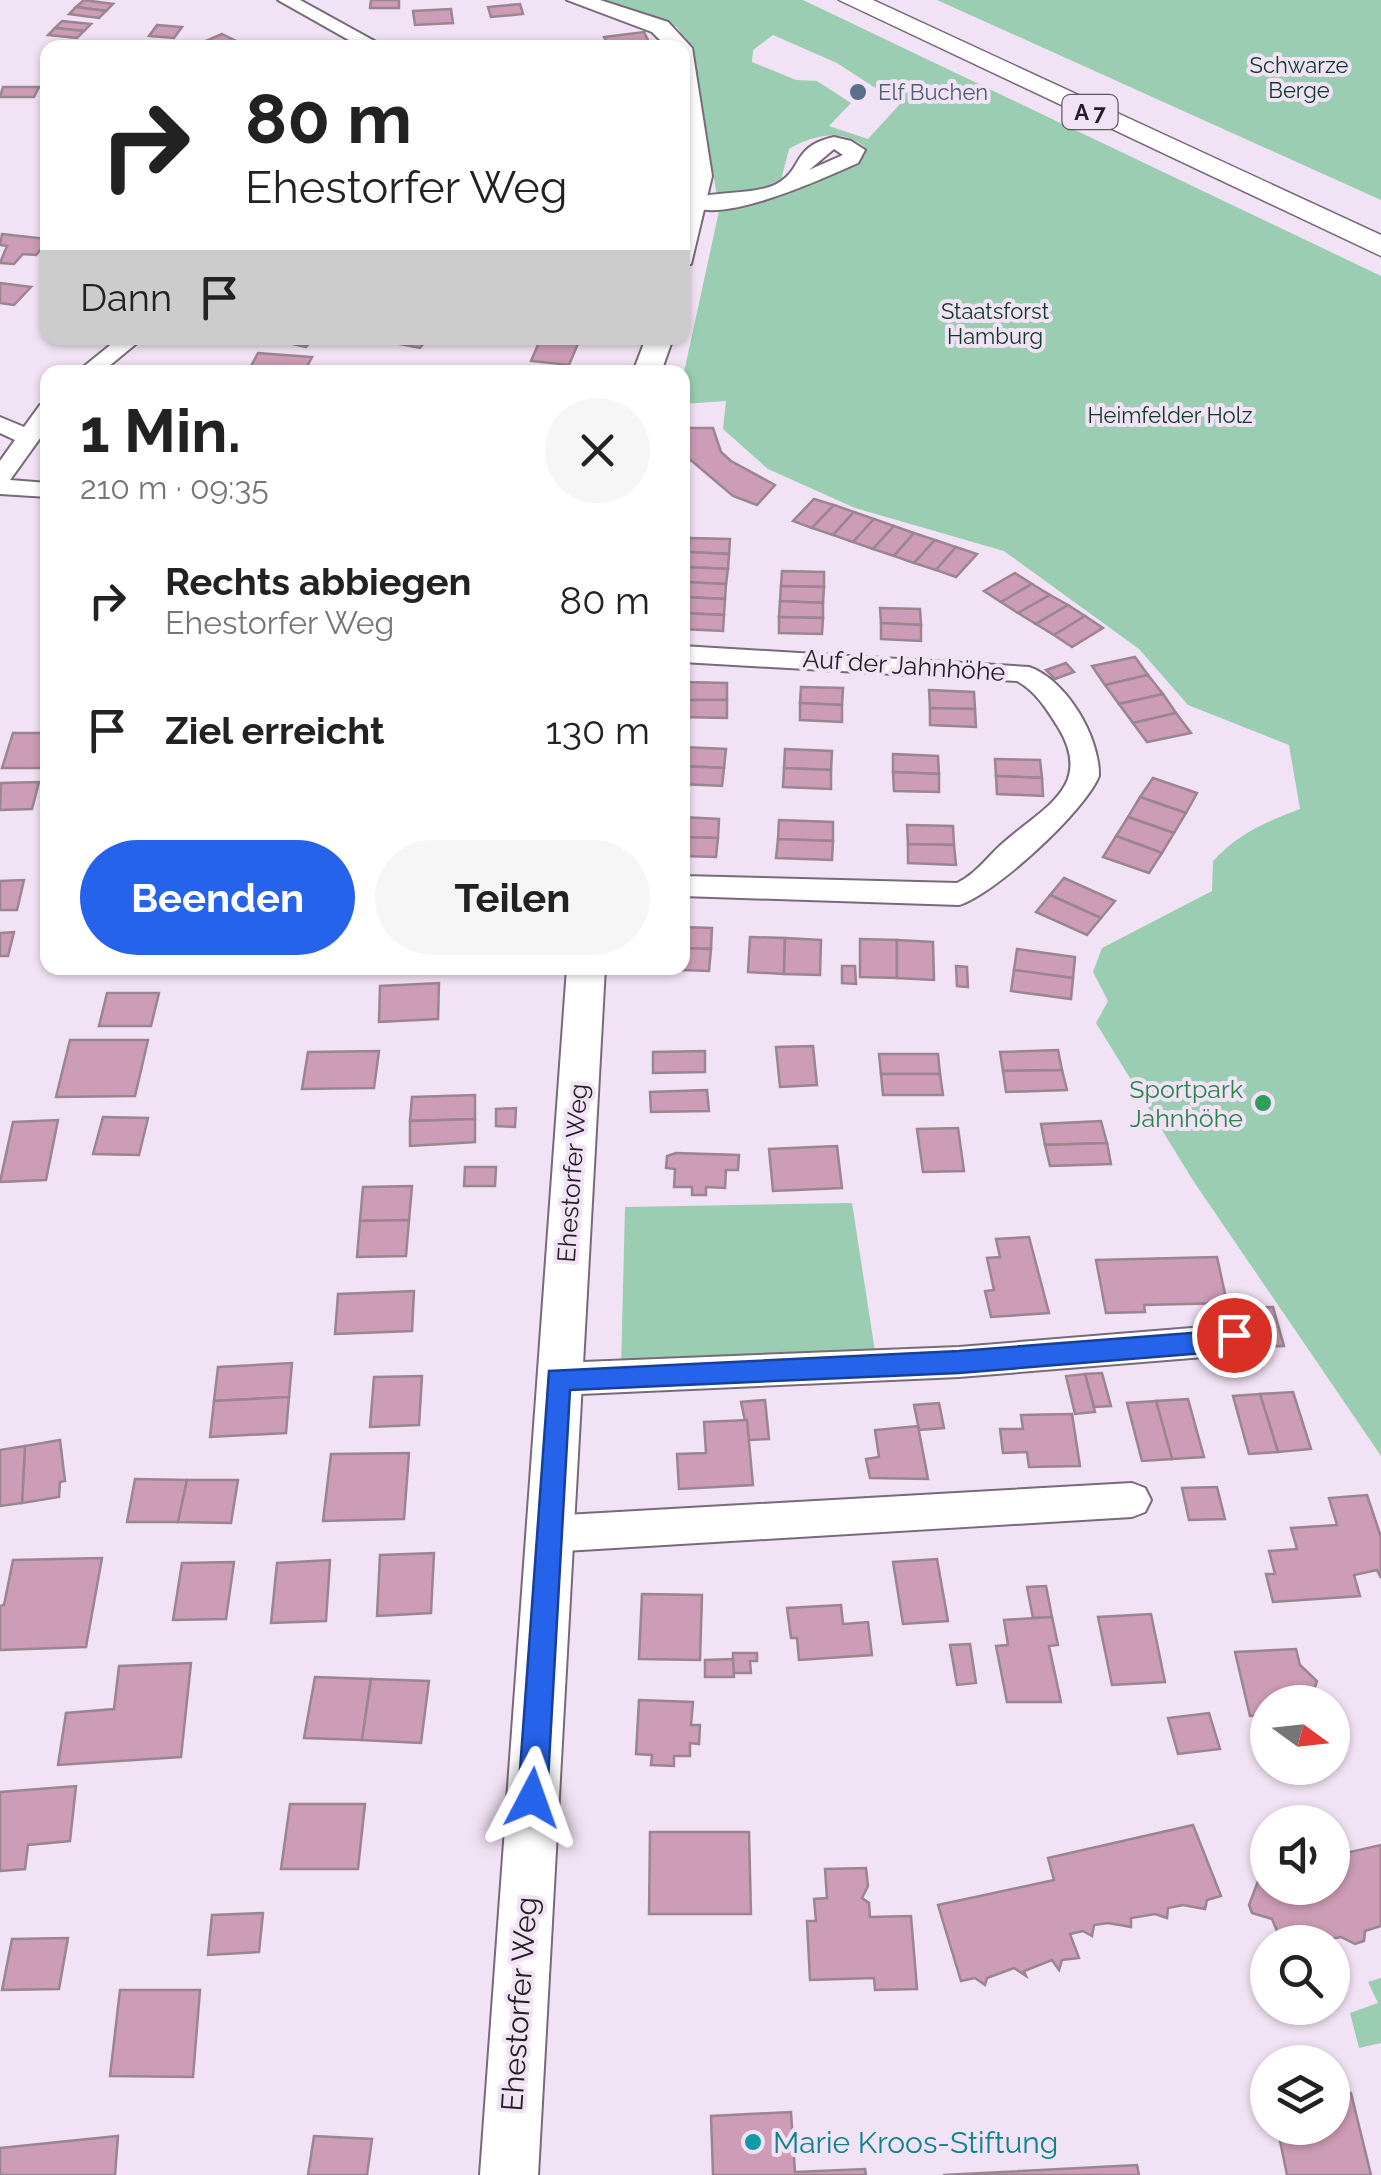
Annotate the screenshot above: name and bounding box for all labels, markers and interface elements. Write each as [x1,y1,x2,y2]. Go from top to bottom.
park label: Schwarze Berge [1250,52,1348,103]
text: 80 m [245,77,412,159]
place label: Elf Buchen [878,79,988,105]
icon: right [80,80,210,210]
marker: Elf Buchen [847,81,869,103]
road number: A 7 [1062,95,1118,129]
text: Ehestorfer Weg [245,161,568,214]
icon: arrive [192,270,247,325]
text: Dann [80,275,172,320]
park label: Staatsforst Hamburg [941,298,1050,349]
text: 1 Min. [80,396,241,466]
button: close [545,398,650,503]
park label: Heimfelder Holz [1087,402,1253,428]
text: 210 m · 09:35 [80,469,269,506]
text: Rechts abbiegen [165,559,471,604]
icon: right [80,573,135,628]
text: 80 m [560,578,650,623]
text: Ehestorfer Weg [165,604,394,641]
street label: Auf der Jahnhöhe [802,643,1006,687]
icon: arrive [80,703,135,758]
text: Ziel erreicht [165,708,385,753]
text: 130 m [546,708,650,753]
button: Beenden [80,840,355,955]
button: Teilen [375,840,650,955]
place label: Sportpark Jahnhöhe [1129,1074,1244,1133]
street label: Ehestorfer Weg [551,1083,593,1263]
marker: Sportpark Jahnhöhe [1252,1092,1274,1114]
pin [1192,1293,1277,1378]
icon: arrive [1207,1308,1262,1363]
north arrow [1250,1685,1350,1785]
map controls [1250,1685,1350,2145]
position arrow [480,1746,584,1850]
button: sound [1250,1805,1350,1905]
street label: Ehestorfer Weg [494,1896,544,2112]
button: search [1250,1925,1350,2025]
button: layers [1250,2045,1350,2145]
place label: Marie Kroos-Stiftung [773,2125,1058,2160]
marker: Marie Kroos-Stiftung [742,2131,764,2153]

